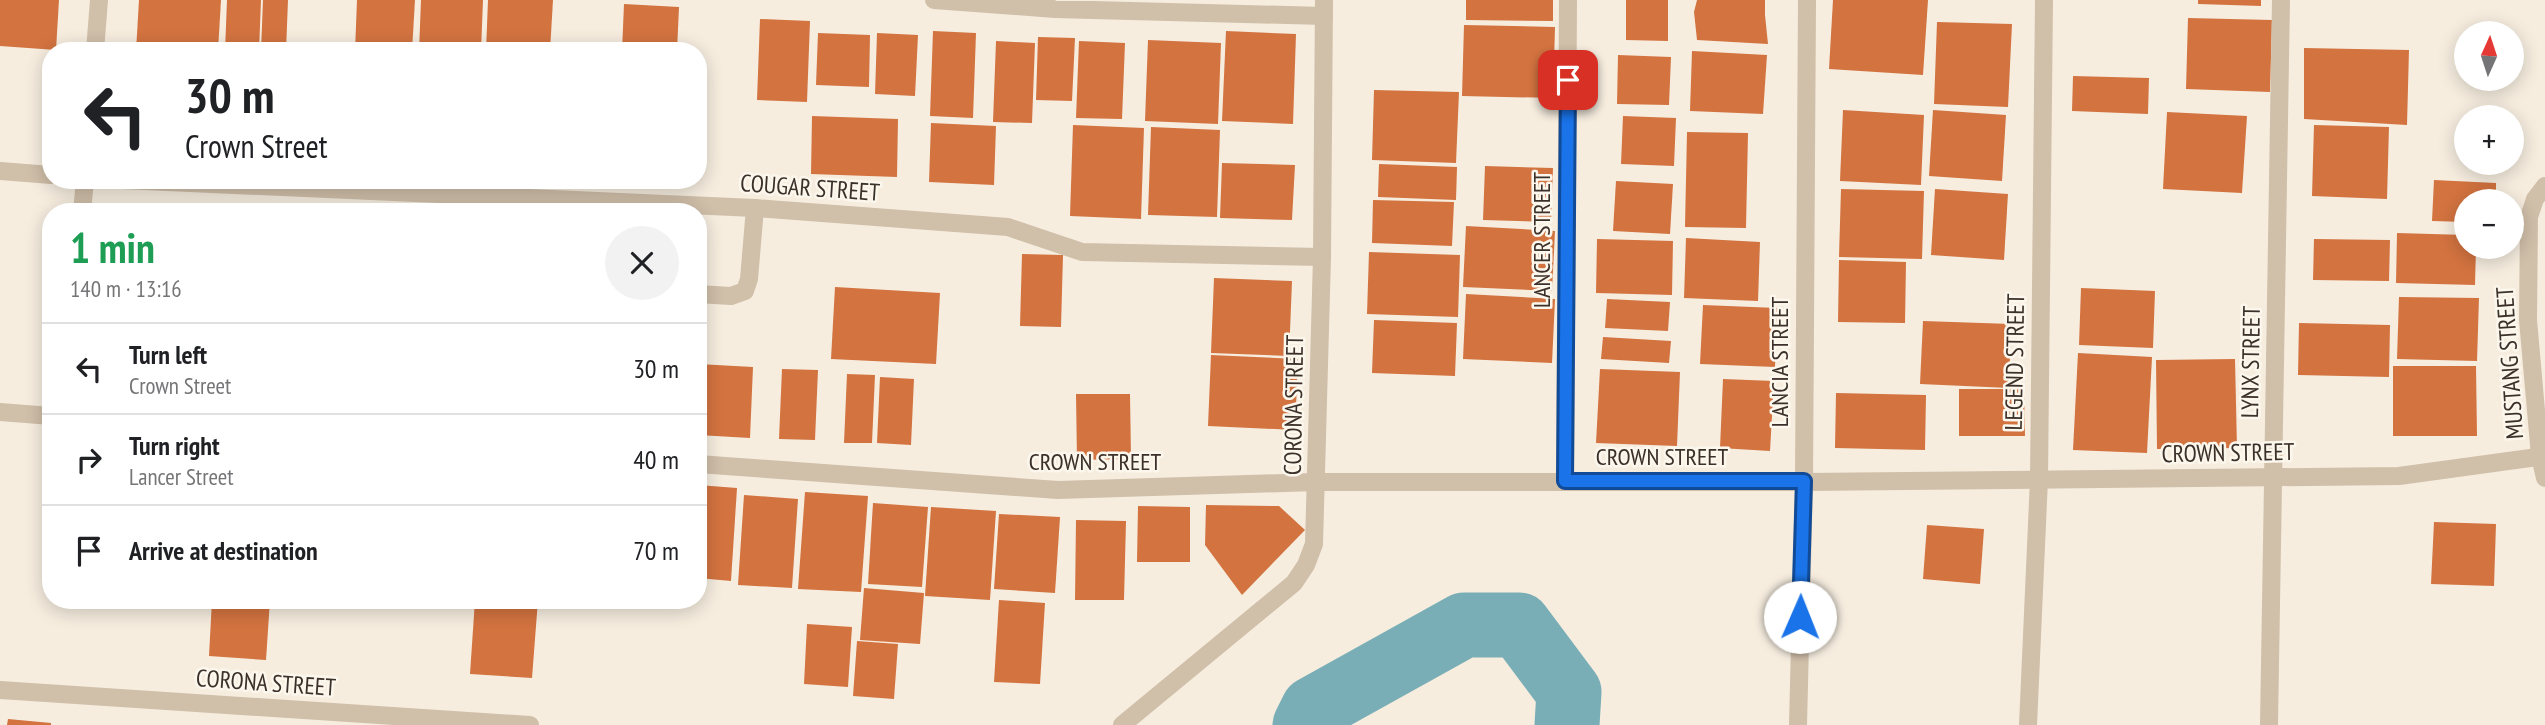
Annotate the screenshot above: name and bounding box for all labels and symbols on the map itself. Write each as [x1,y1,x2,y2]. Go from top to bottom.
north arrow [2454,21,2524,91]
pin [1538,50,1598,110]
street label: COUGAR STREET [739,167,881,208]
street label: LANCER STREET [1526,172,1557,308]
street label: MUSTANG STREET [2489,286,2530,440]
street label: LEGEND STREET [1998,293,2031,431]
street label: LANCIA STREET [1764,297,1795,427]
street label: LYNX STREET [2234,305,2267,418]
street label: CORONA STREET [1277,334,1310,475]
street label: CROWN STREET [2161,436,2295,469]
street label: CROWN STREET [1596,441,1729,472]
street label: CROWN STREET [1029,446,1162,477]
position arrow [1763,580,1837,654]
street label: CORONA STREET [195,662,337,703]

